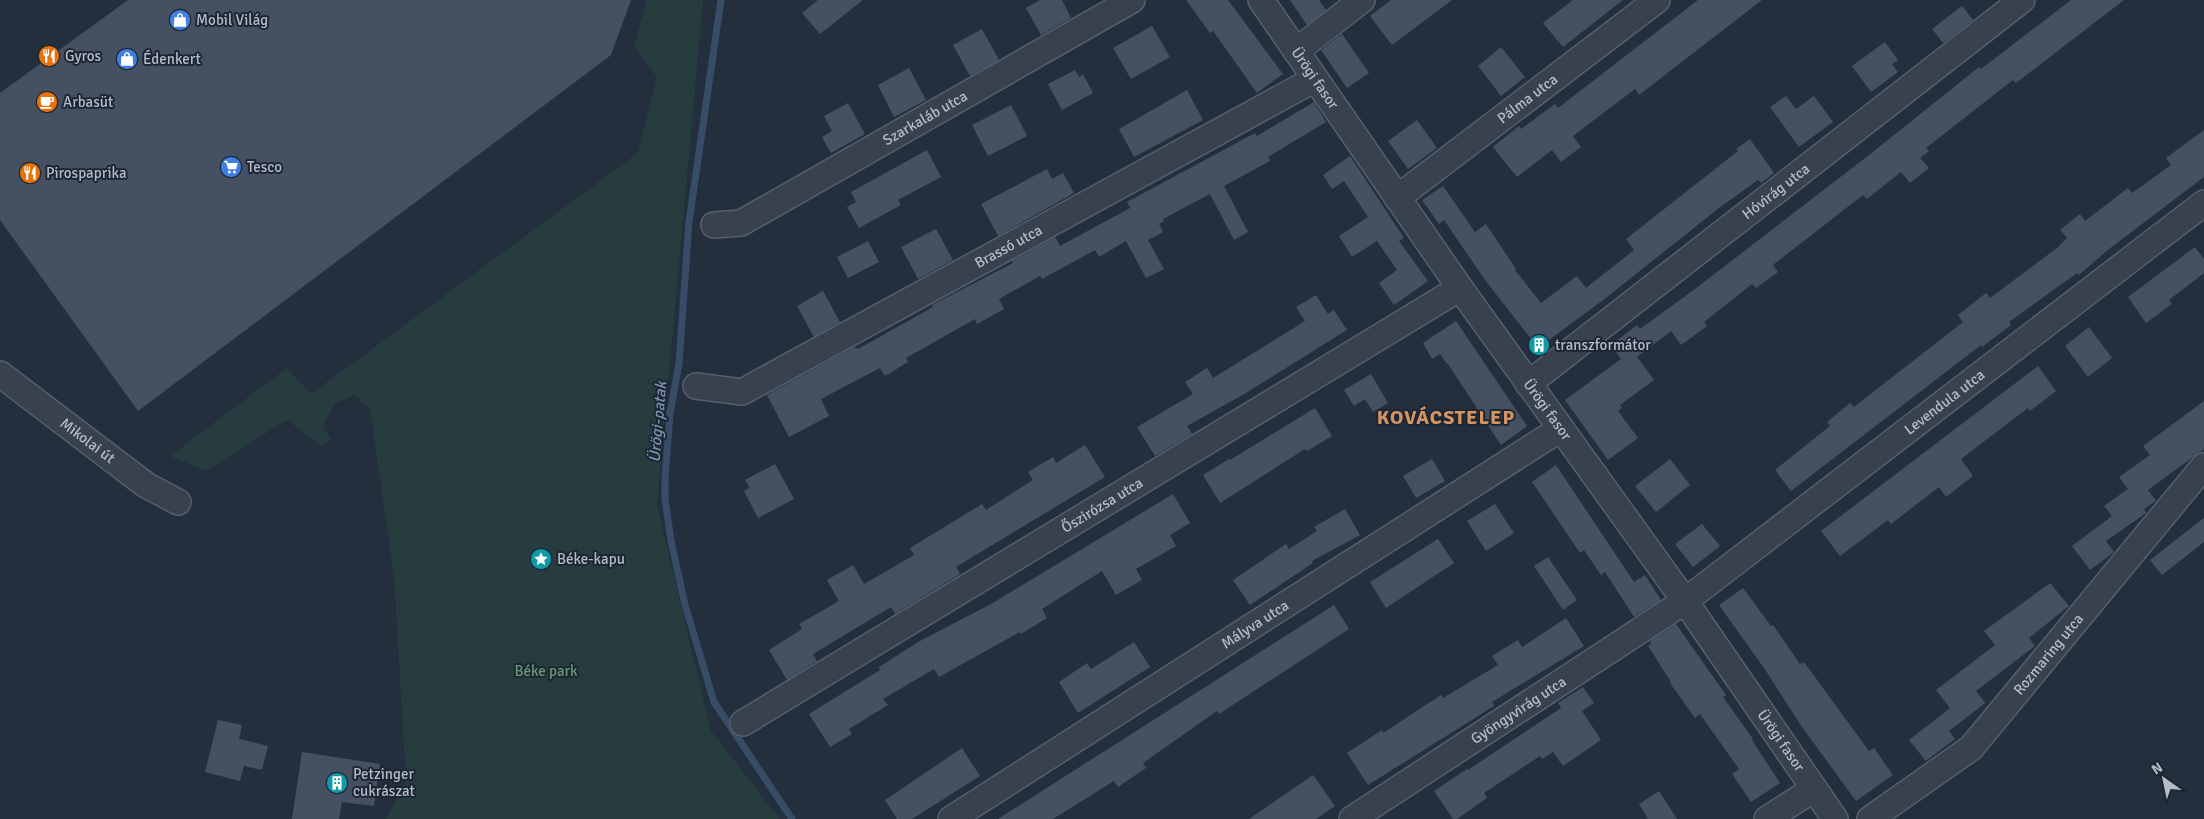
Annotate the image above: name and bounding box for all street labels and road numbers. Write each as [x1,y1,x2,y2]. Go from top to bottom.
street label: Ürögi fasor [1287,44,1343,113]
street label: Pálma utca [1494,70,1561,127]
street label: Szarkaláb utca [880,87,971,149]
street label: Hóvirág utca [1739,159,1813,223]
street label: Brassó utca [972,221,1045,272]
street label: Levendula utca [1901,365,1988,439]
street label: Ürögi fasor [1520,376,1576,444]
street label: Mikolai út [57,414,119,467]
street label: Őszirózsa utca [1057,474,1146,537]
street label: Mályva utca [1218,596,1292,653]
street label: Rozmaring utca [2010,610,2087,699]
street label: Gyöngyvirág utca [1467,672,1570,748]
street label: Ürögi fasor [1754,706,1809,775]

